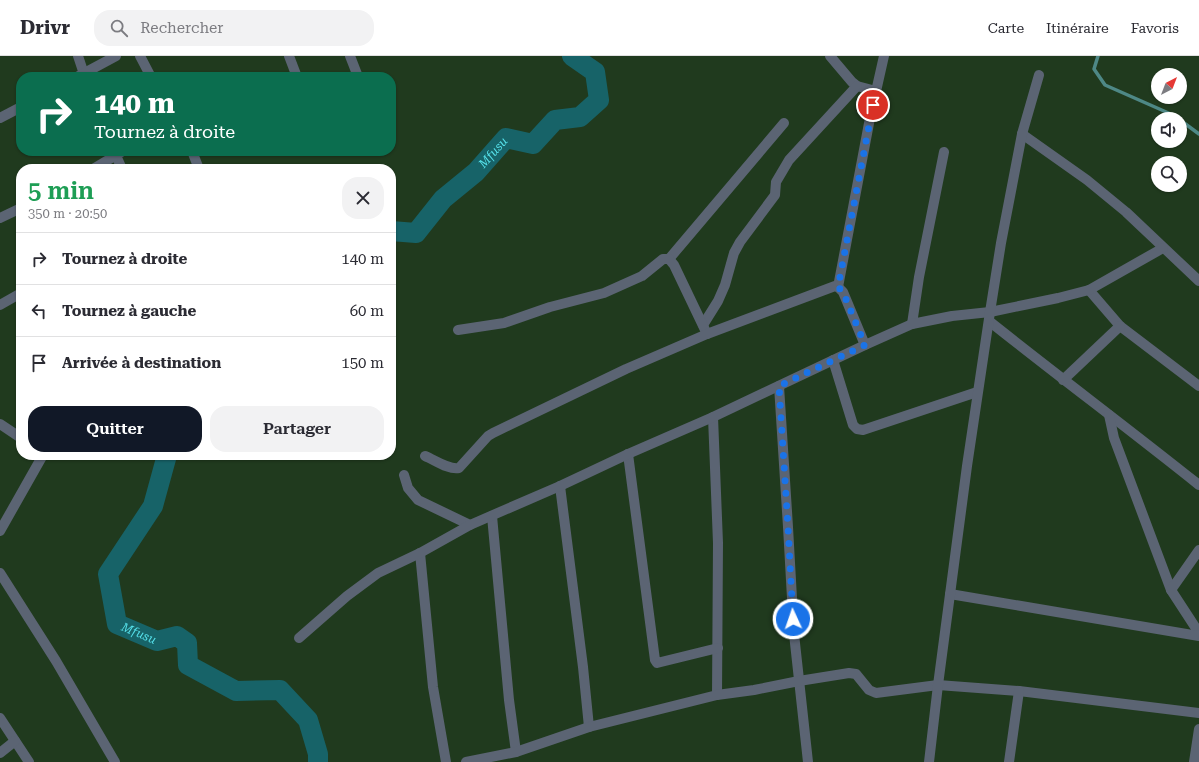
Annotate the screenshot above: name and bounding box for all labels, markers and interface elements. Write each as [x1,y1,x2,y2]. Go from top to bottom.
search box [94,10,374,46]
text: Drivr [20,16,70,39]
icon: search [108,17,130,39]
text: Rechercher [140,19,223,37]
text: Carte [988,20,1024,36]
text: Itinéraire [1046,20,1109,36]
text: Favoris [1131,20,1179,36]
north arrow [1151,68,1187,104]
map controls [1151,68,1187,192]
text: 140 m [94,87,175,120]
icon: right [28,88,80,140]
pin [856,88,890,122]
icon: arrive [862,94,884,116]
button: sound [1151,112,1187,148]
text: Tournez à droite [94,121,235,142]
water label: Mfusu [475,134,510,172]
button: search [1151,156,1187,192]
text: 5 min [28,177,94,205]
button: close [342,177,384,219]
text: 350 m · 20:50 [28,206,107,221]
icon: right [28,248,50,270]
text: Tournez à droite [62,250,187,268]
text: 140 m [341,250,384,268]
icon: left [28,300,50,322]
text: Tournez à gauche [62,302,196,320]
text: 60 m [350,302,384,320]
icon: arrive [28,352,50,374]
text: Arrivée à destination [62,354,221,372]
text: 150 m [341,354,384,372]
button: Quitter [28,406,202,452]
button: Partager [210,406,384,452]
position arrow [772,598,814,640]
water label: Mfusu [119,619,158,647]

